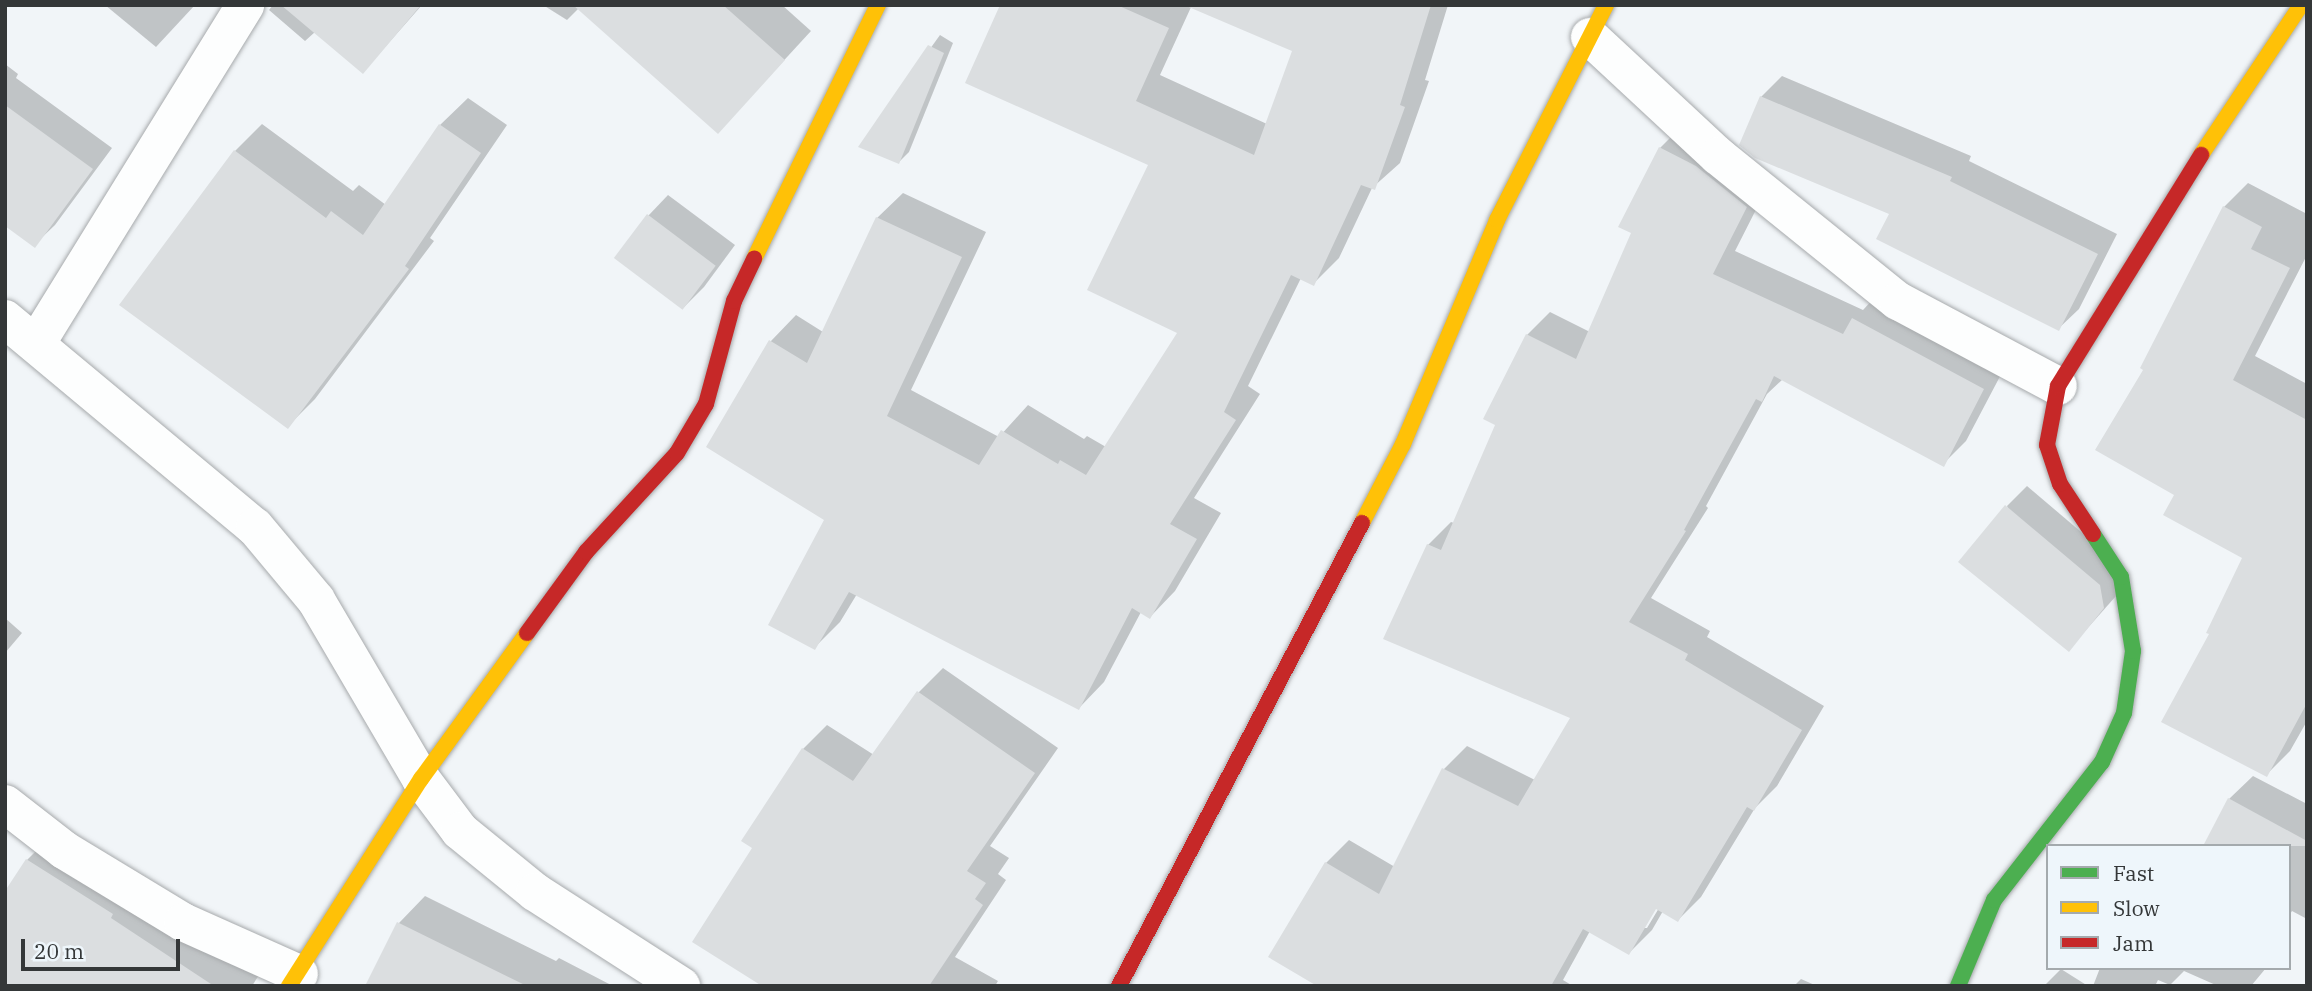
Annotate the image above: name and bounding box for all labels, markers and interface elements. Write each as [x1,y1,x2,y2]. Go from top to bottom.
legend [2046,844,2291,970]
text: Fast [2113,859,2154,887]
text: Slow [2113,894,2160,922]
scale bar [24,925,184,969]
text: Jam [2113,929,2154,957]
text: 20 m [34,937,84,965]

